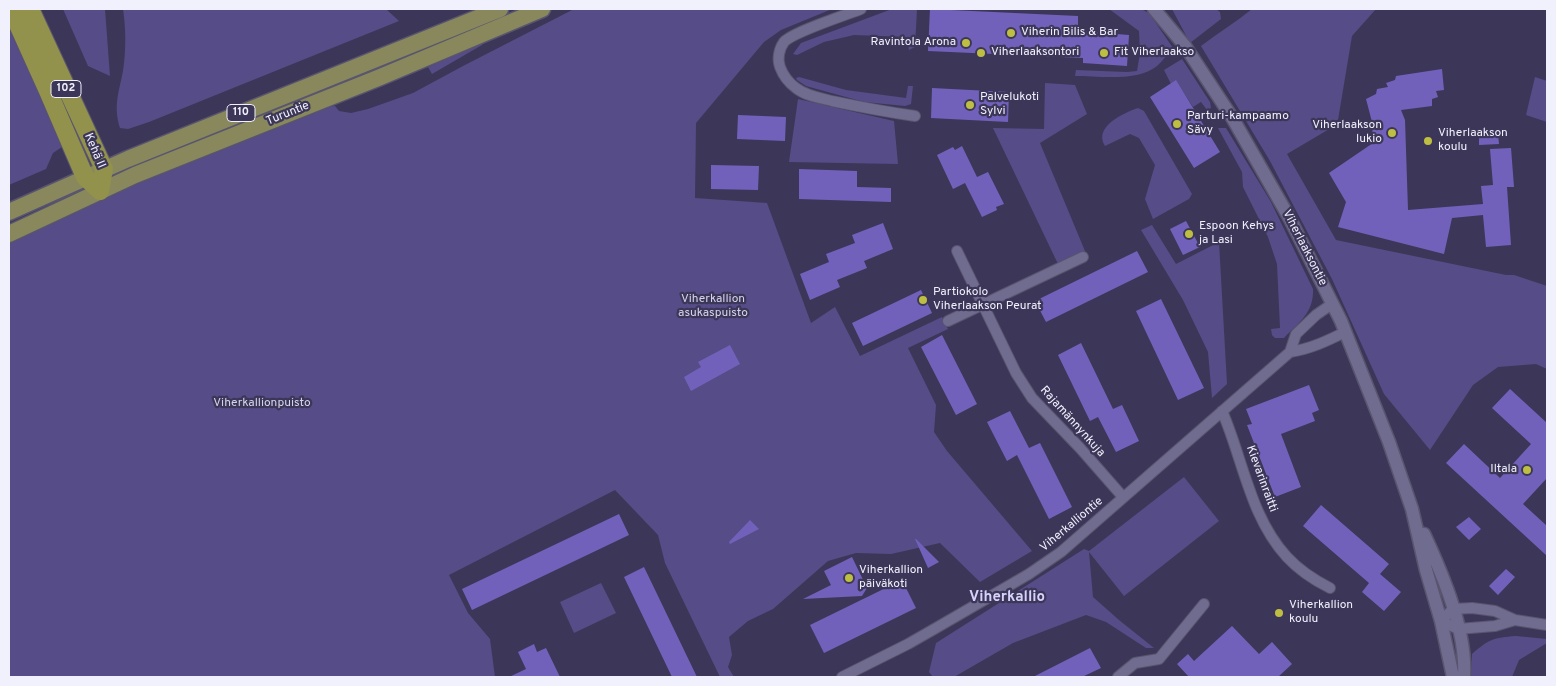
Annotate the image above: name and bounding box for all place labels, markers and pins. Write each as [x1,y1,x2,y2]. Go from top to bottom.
place label: Viherin Bilis & Bar [1021,26,1118,40]
marker: Viherin Bilis & Bar [1005,27,1017,39]
place label: Ravintola Arona [870,36,956,50]
marker: Ravintola Arona [960,37,972,49]
place label: Viherlaaksontori [991,46,1079,60]
place label: Fit Viherlaakso [1114,46,1194,60]
marker: Viherlaaksontori [975,47,987,59]
marker: Fit Viherlaakso [1098,47,1110,59]
place label: Palvelukoti Sylvi [980,91,1039,119]
marker: Palvelukoti Sylvi [964,99,976,111]
place label: Parturi-kampaamo Sävy [1187,110,1289,138]
marker: Parturi-kampaamo Sävy [1171,118,1183,130]
place label: Viherlaakson lukio [1312,119,1382,147]
marker: Viherlaakson lukio [1386,127,1398,139]
place label: Viherlaakson koulu [1438,127,1508,155]
marker: Viherlaakson koulu [1422,135,1434,147]
place label: Espoon Kehys ja Lasi [1199,220,1274,248]
marker: Espoon Kehys ja Lasi [1183,228,1195,240]
place label: Partiokolo Viherlaakson Peurat [933,286,1042,314]
marker: Partiokolo Viherlaakson Peurat [917,294,929,306]
place label: Iltala [1490,463,1517,477]
marker: Iltala [1521,464,1533,476]
place label: Viherkallion päiväkoti [859,564,923,592]
marker: Viherkallion päiväkoti [843,572,855,584]
place label: Viherkallion koulu [1289,599,1353,627]
marker: Viherkallion koulu [1273,607,1285,619]

